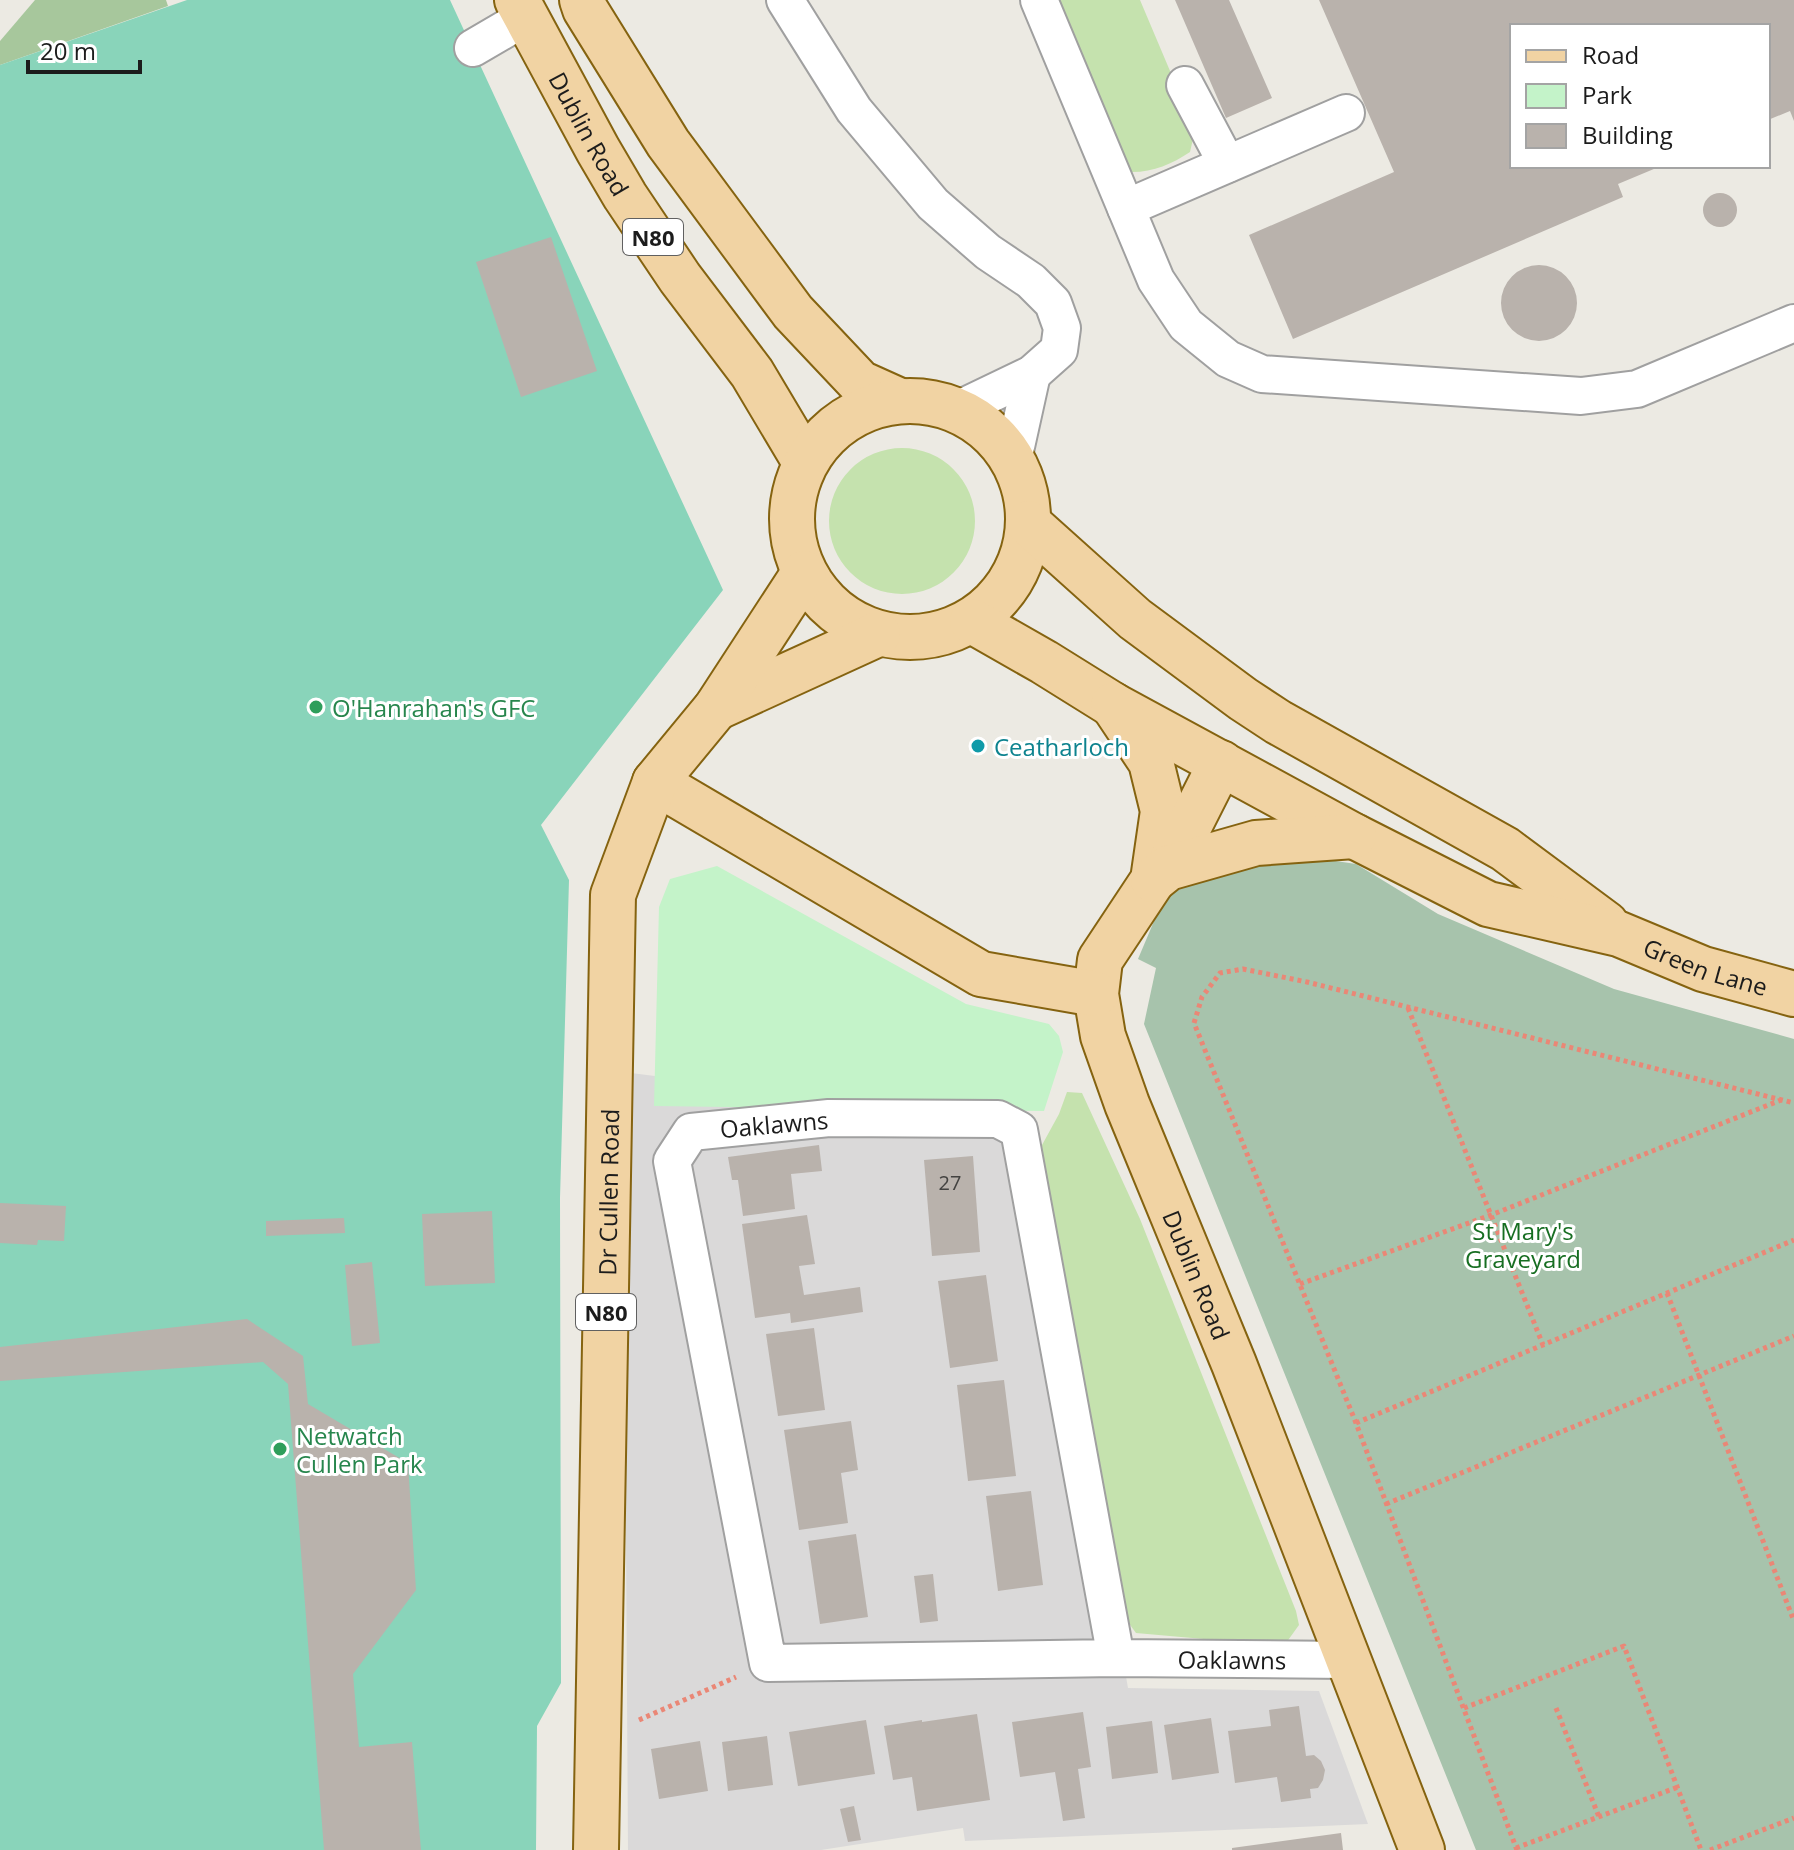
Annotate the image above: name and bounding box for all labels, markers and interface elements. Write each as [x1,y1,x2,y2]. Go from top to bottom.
scale bar [28,24,140,74]
legend [1510,24,1770,168]
text: 20 m [40,34,96,67]
text: Road [1582,38,1639,71]
street label: Dublin Road [542,66,638,202]
text: Park [1582,78,1633,111]
text: Building [1582,118,1673,151]
road number: N80 [623,219,683,255]
place label: O'Hanrahan's GFC [332,691,535,724]
marker: O'Hanrahan's GFC [307,698,325,716]
place label: Ceatharloch [994,730,1129,763]
marker: Ceatharloch [969,737,987,755]
street label: Green Lane [1639,930,1772,1003]
street label: Oaklawns [718,1103,830,1145]
street label: Dr Cullen Road [590,1108,626,1276]
house number: 27 [939,1169,961,1196]
street label: Dublin Road [1156,1205,1239,1344]
park label: St Mary's Graveyard [1465,1214,1581,1275]
road number: N80 [576,1294,636,1330]
place label: Netwatch Cullen Park [296,1419,423,1480]
marker: Netwatch Cullen Park [271,1440,289,1458]
street label: Oaklawns [1177,1642,1286,1676]

